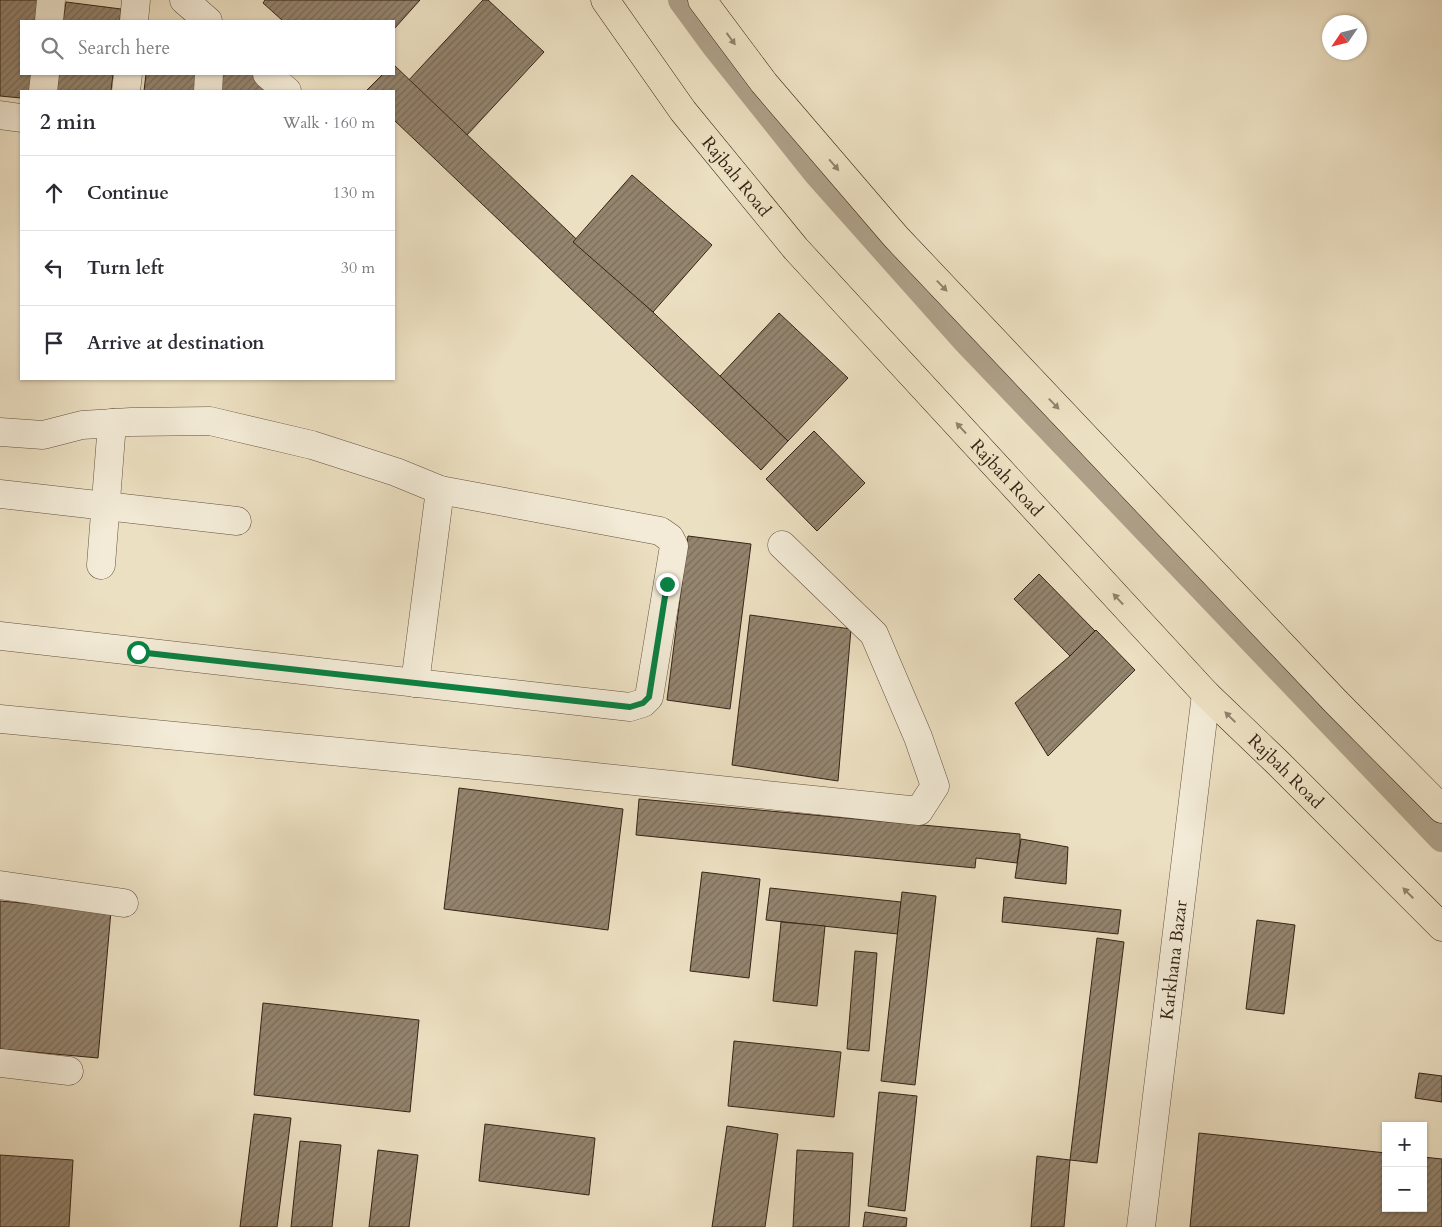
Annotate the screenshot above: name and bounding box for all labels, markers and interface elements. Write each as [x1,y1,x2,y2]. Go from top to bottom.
north arrow [1322,15,1367,60]
search box [20,20,395,75]
one-way arrow [726,32,736,46]
icon: search [38,34,66,62]
text: Search here [78,35,170,61]
text: 2 min [40,108,96,137]
text: Walk · 160 m [283,112,375,134]
street label: Rajbah Road [696,131,777,222]
one-way arrow [828,159,839,171]
icon: ahead [40,179,68,207]
text: Continue [87,180,169,206]
text: 130 m [333,182,375,204]
icon: left [40,254,68,282]
text: Turn left [87,255,164,281]
text: 30 m [341,257,375,279]
one-way arrow [936,280,948,292]
icon: arrive [40,329,68,357]
text: Arrive at destination [87,330,264,356]
one-way arrow [1048,397,1060,409]
one-way arrow [955,422,967,434]
street label: Rajbah Road [964,434,1049,523]
route end [656,573,679,596]
one-way arrow [1112,593,1124,605]
route start [127,641,150,664]
one-way arrow [1224,711,1236,723]
street label: Rajbah Road [1242,728,1329,815]
one-way arrow [1402,887,1414,899]
street label: Karkhana Bazar [1154,898,1194,1021]
map controls [1382,1122,1427,1212]
button: + [1382,1122,1427,1167]
button: − [1382,1167,1427,1212]

